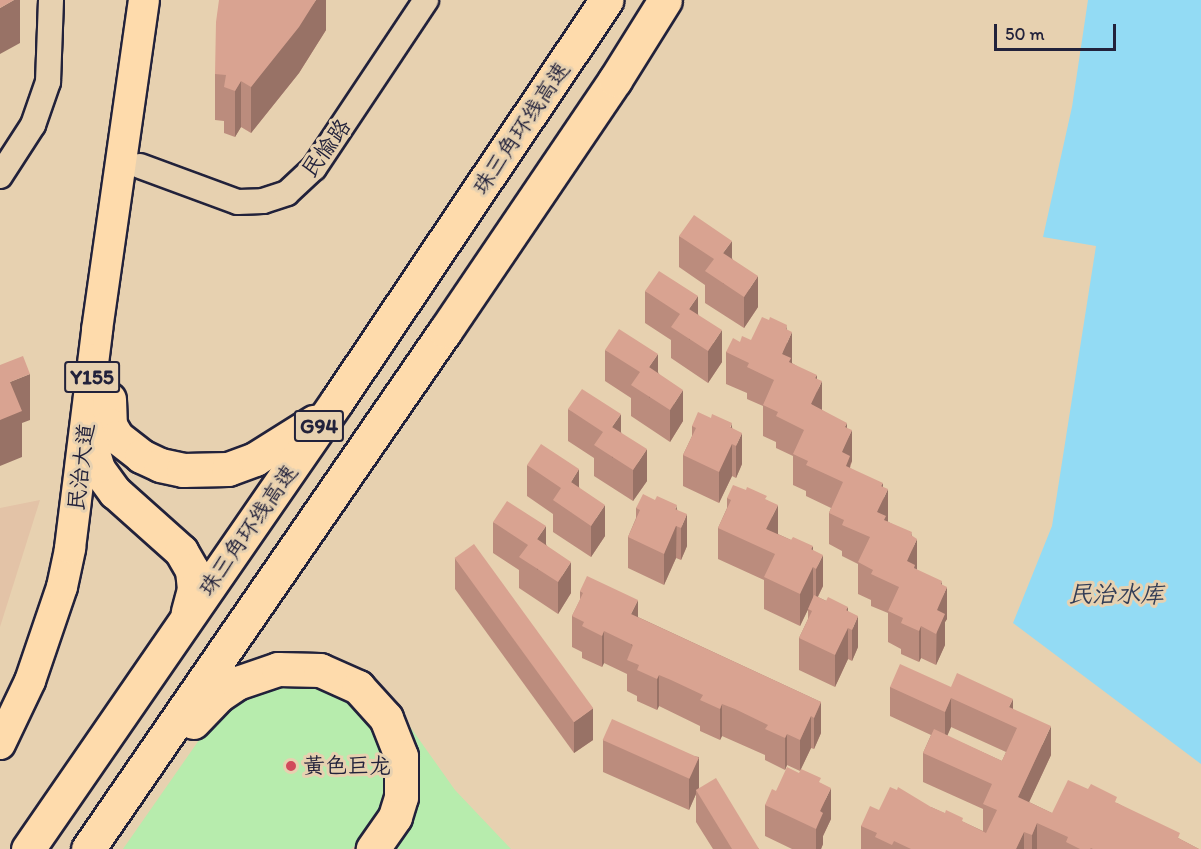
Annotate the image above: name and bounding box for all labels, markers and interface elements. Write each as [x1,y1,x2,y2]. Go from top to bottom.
scale bar [997,12,1118,50]
text: 50 m [1005,23,1045,45]
street label: 珠三角环线高速 [467,57,575,199]
street label: 民愉路 [296,114,356,182]
road number: Y155 [64,359,121,395]
road number: G94 [294,408,344,444]
street label: 民治大道 [63,422,99,512]
street label: 珠三角环线高速 [193,459,303,601]
water label: 民治水库 [1068,580,1164,608]
place label: 黄色巨龙 [303,753,391,779]
marker: 黄色巨龙 [284,759,298,773]

